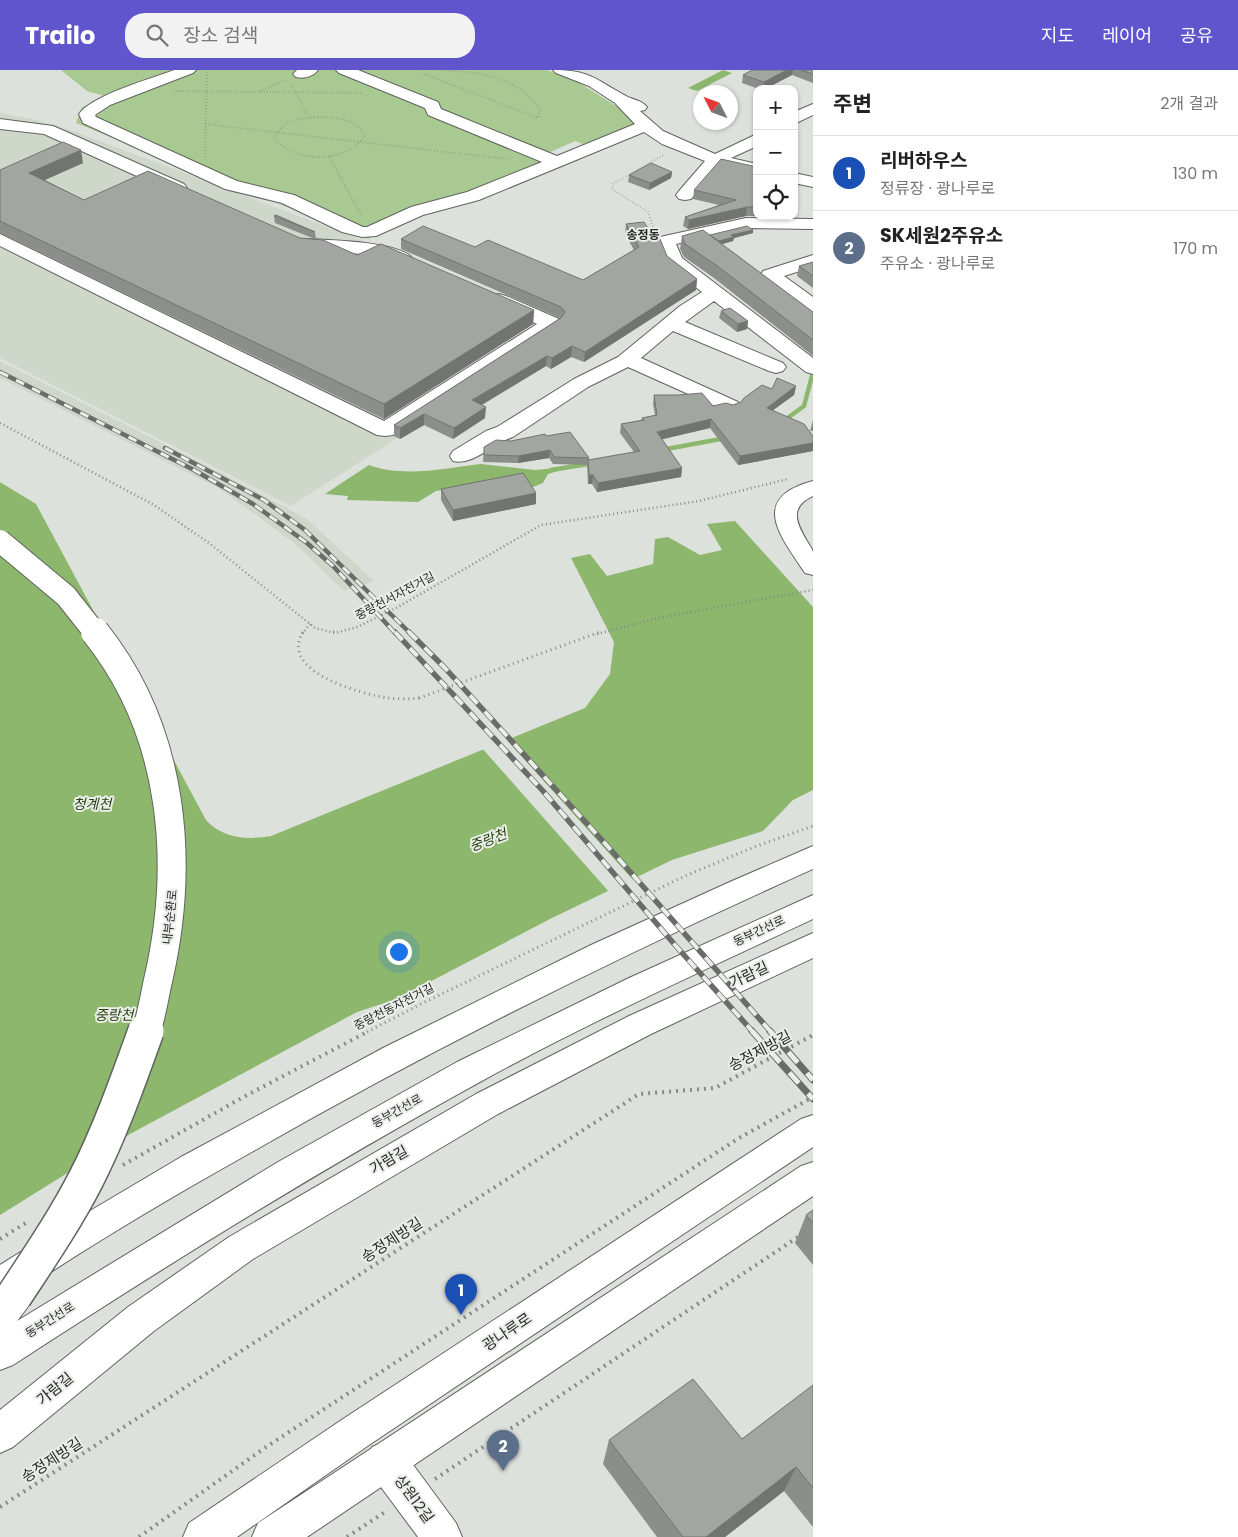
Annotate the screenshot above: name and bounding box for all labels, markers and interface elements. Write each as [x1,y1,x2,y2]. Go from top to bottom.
search box [125,13,475,58]
text: Trailo [25,19,95,52]
icon: search [143,21,171,49]
text: 장소 검색 [183,22,258,49]
text: 지도 [1041,23,1074,48]
text: 레이어 [1102,23,1152,48]
text: 공유 [1180,23,1213,48]
north arrow [693,85,738,130]
map controls [753,85,798,220]
button: + [753,85,798,130]
text: 주변 [833,89,872,118]
text: 2개 결과 [1160,92,1218,115]
button: − [753,130,798,175]
text: 리버하우스 [880,147,967,174]
text: 1 [846,162,852,185]
text: 130 m [1173,162,1218,185]
button: locate [753,175,798,220]
text: 정류장 · 광나루로 [880,177,995,200]
text: SK세원2주유소 [880,222,1003,249]
district label: 송정동 [626,226,660,243]
text: 2 [844,237,854,260]
text: 170 m [1173,237,1218,260]
text: 주유소 · 광나루로 [880,252,995,275]
street label: 중랑천서자전거길 [352,567,438,624]
water label: 청계천 [73,794,112,814]
water label: 중랑천 [466,823,511,856]
street label: 내부순환로 [158,889,181,945]
street label: 동부간선로 [730,911,787,950]
your location [386,939,412,965]
street label: 가람길 [726,956,772,993]
street label: 중랑천동자전거길 [351,979,437,1034]
water label: 중랑천 [95,1005,134,1025]
street label: 송정제방길 [724,1025,795,1076]
street label: 동부간선로 [368,1090,425,1131]
street label: 가람길 [366,1140,412,1179]
street label: 송정제방길 [357,1212,426,1267]
pin: 1 [445,1274,477,1315]
street label: 동부간선로 [22,1298,78,1341]
street label: 광나루로 [478,1307,535,1356]
street label: 가람길 [32,1367,77,1410]
pin: 2 [487,1430,519,1471]
street label: 송정제방길 [17,1432,86,1487]
street label: 상원12길 [390,1470,439,1527]

